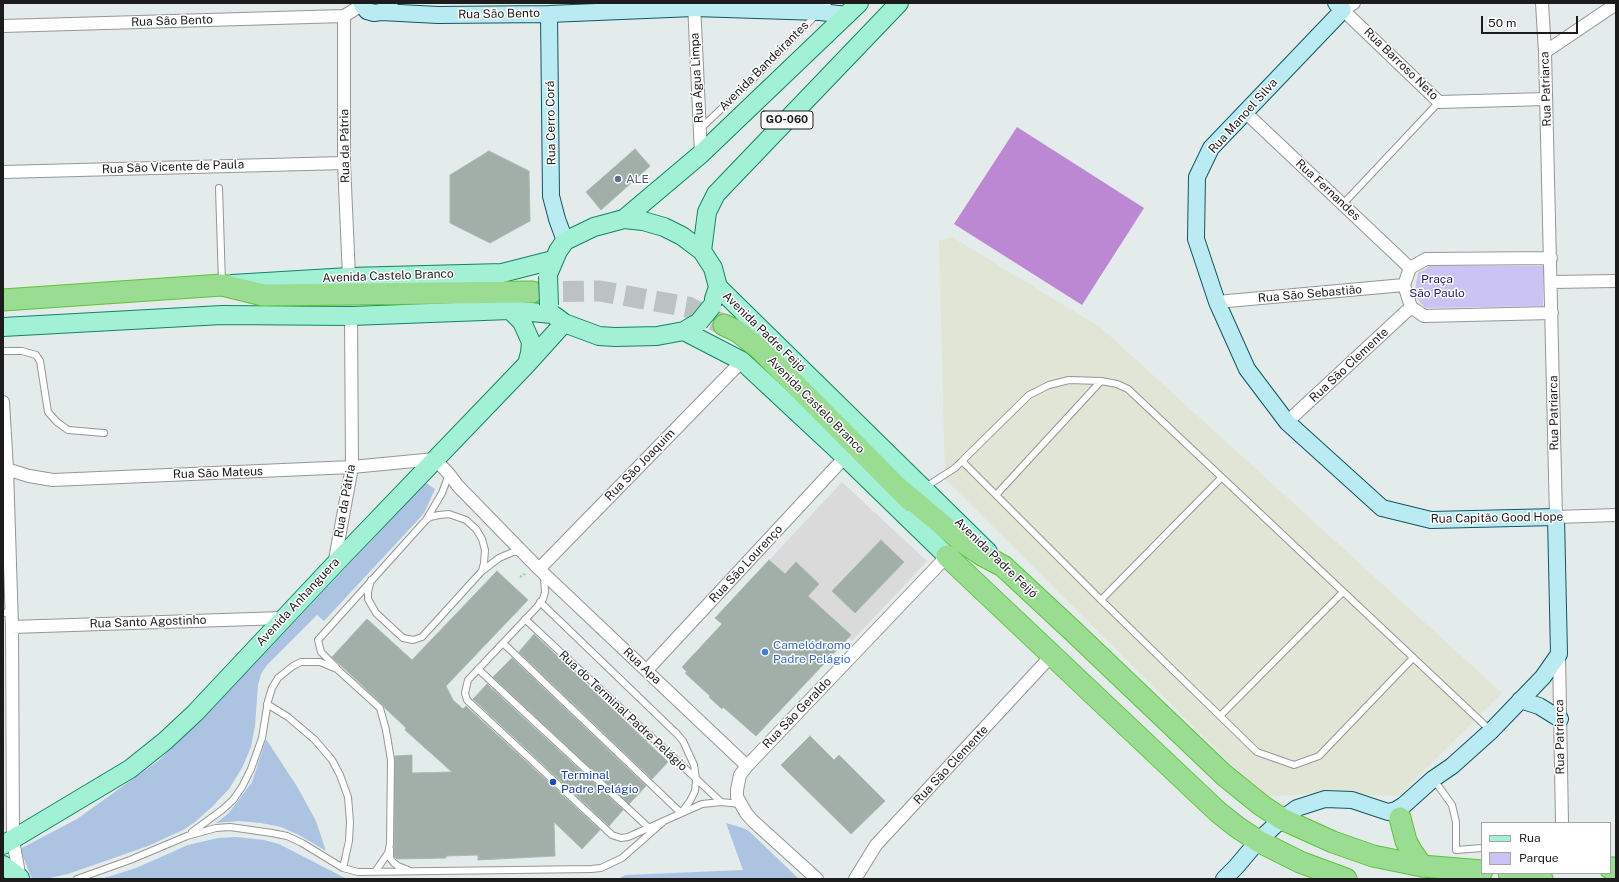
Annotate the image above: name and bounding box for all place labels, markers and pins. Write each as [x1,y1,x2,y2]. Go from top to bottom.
place label: ALE [626,172,649,186]
marker: ALE [613,174,623,184]
place label: Camelódromo Padre Pelágio [773,638,851,666]
marker: Camelódromo Padre Pelágio [760,647,770,657]
place label: Terminal Padre Pelágio [561,768,638,796]
marker: Terminal Padre Pelágio [548,777,558,787]

